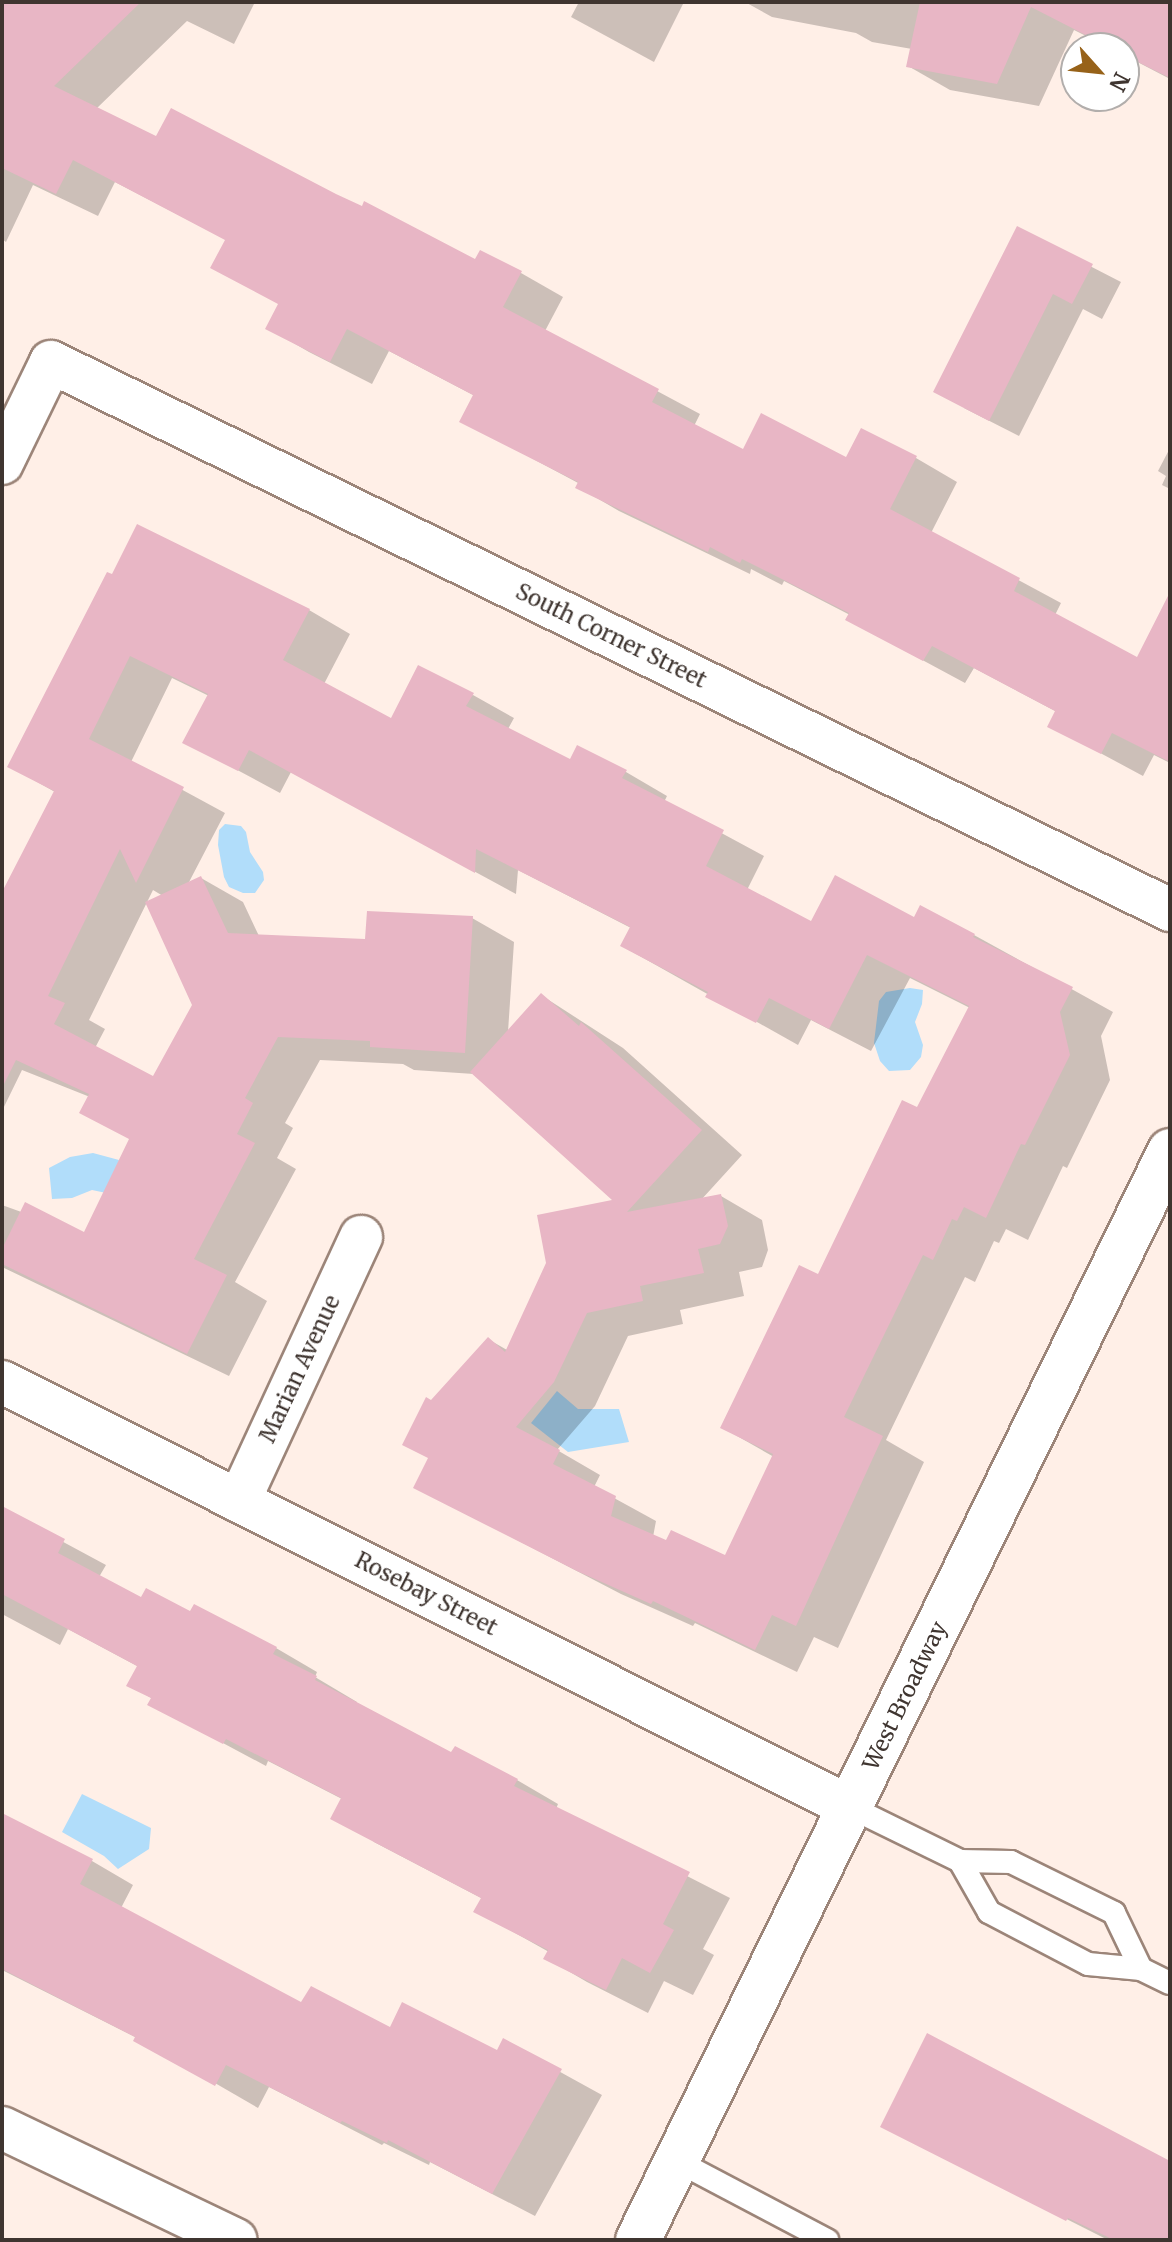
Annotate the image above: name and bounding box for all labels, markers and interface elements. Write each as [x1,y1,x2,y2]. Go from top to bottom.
north arrow [1060,32,1140,112]
text: N [1103,68,1136,96]
street label: South Corner Street [511,578,711,694]
street label: Marian Avenue [254,1291,346,1447]
street label: Rosebay Street [351,1547,501,1641]
street label: West Broadway [858,1617,952,1775]

